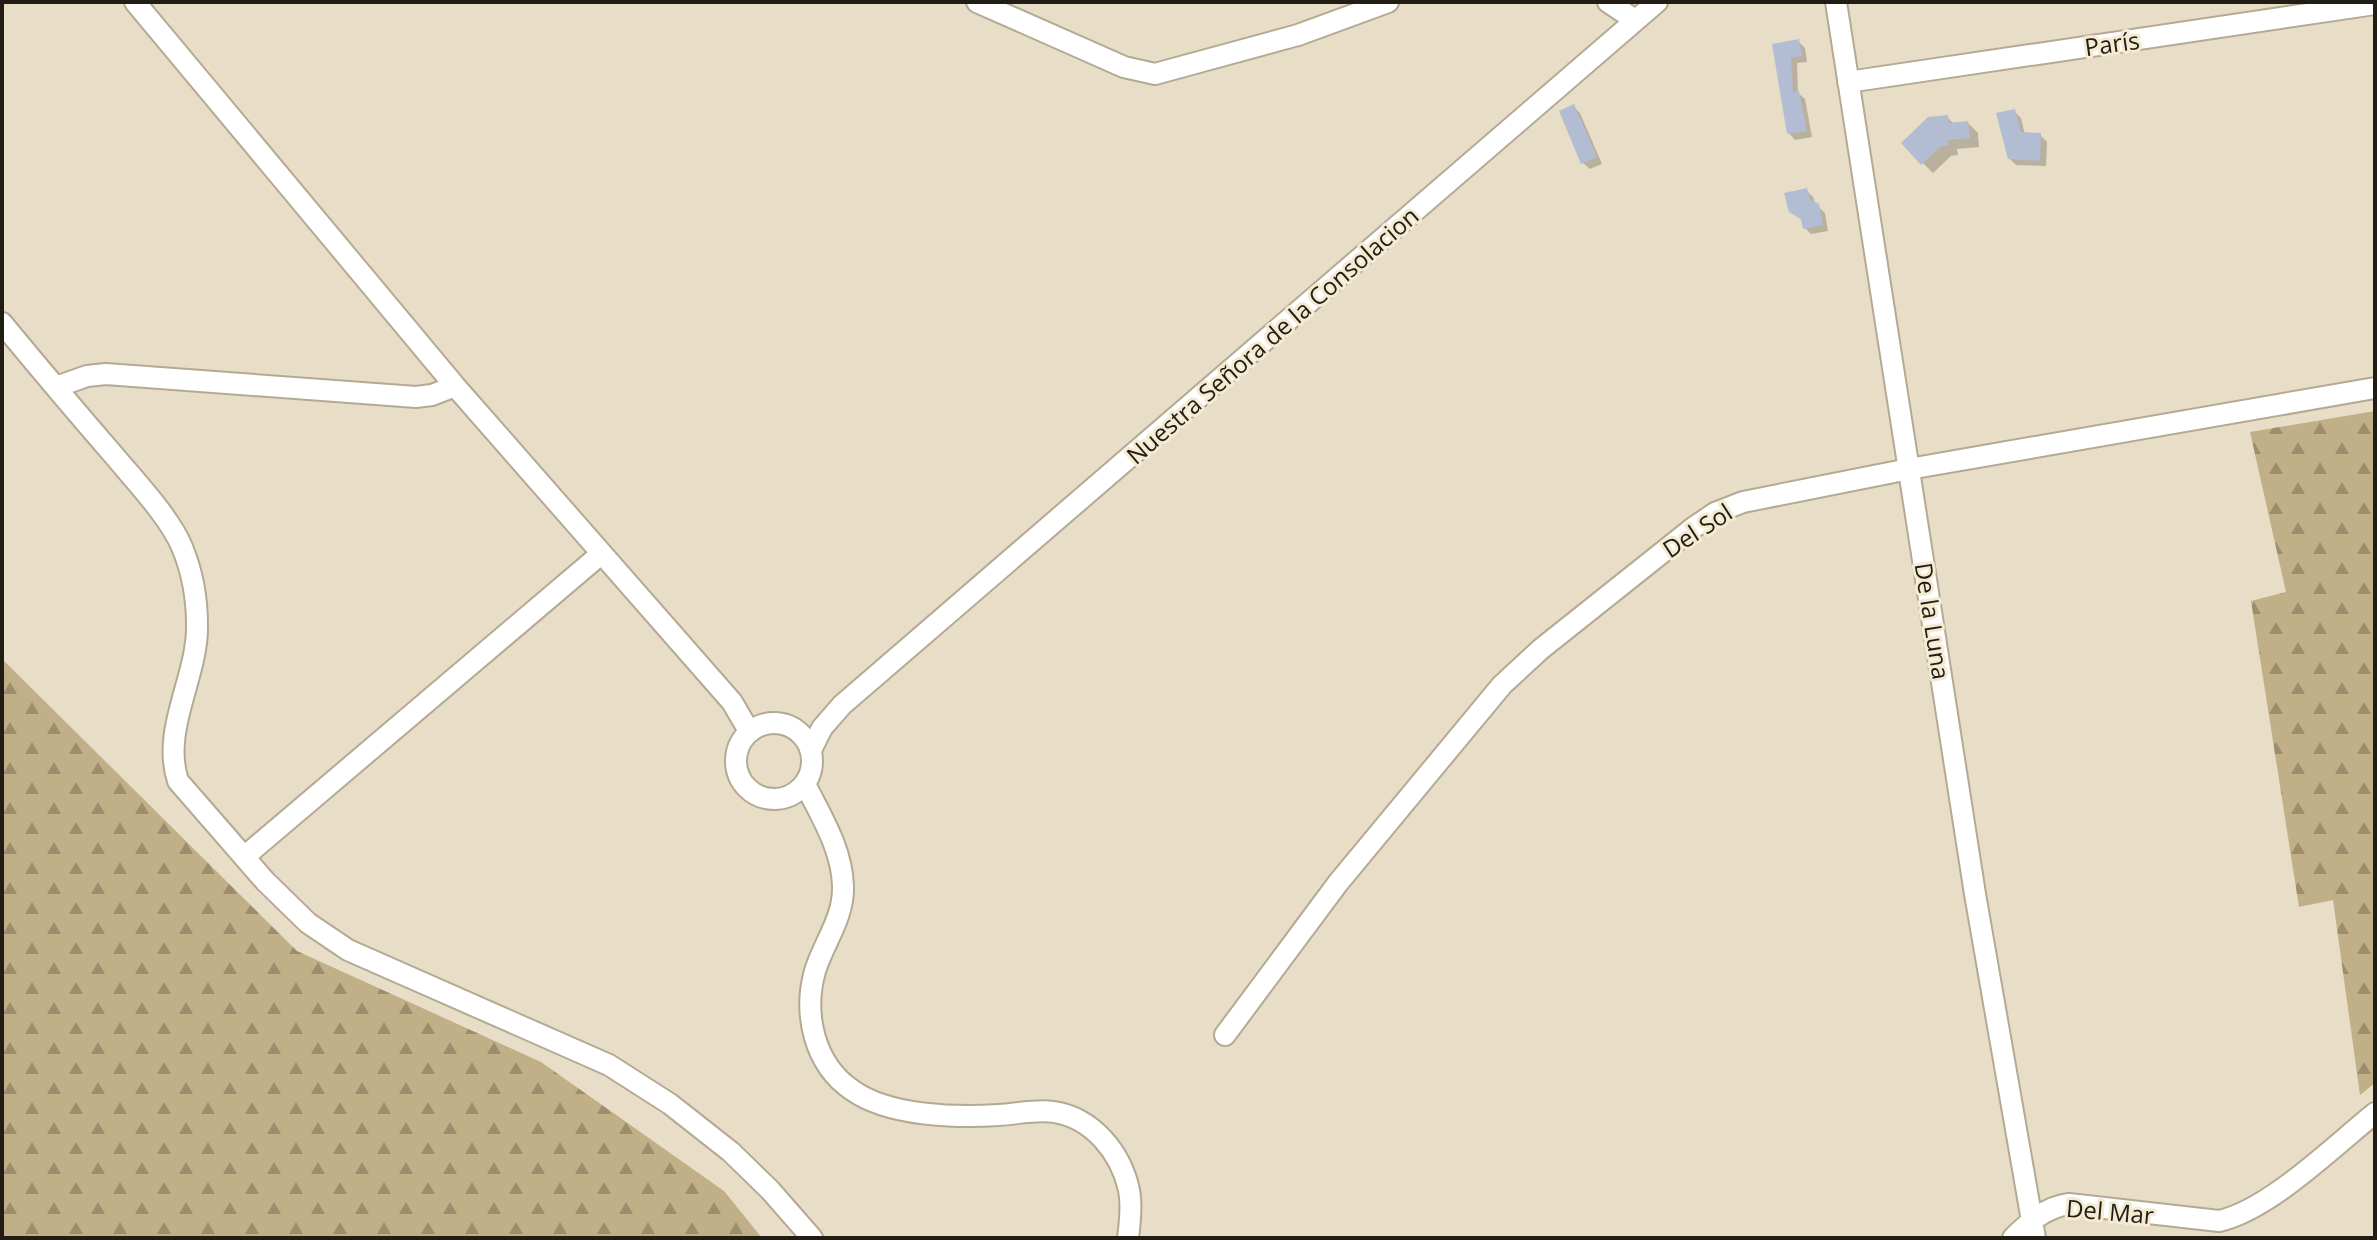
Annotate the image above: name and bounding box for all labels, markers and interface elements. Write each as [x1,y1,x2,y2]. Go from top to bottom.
street label: París [2082,23,2142,63]
street label: Nuestra Señora de la Consolacion [1119,199,1425,471]
street label: Del Sol [1656,495,1738,565]
street label: De la Luna [1907,560,1959,682]
street label: Del Mar [2065,1191,2155,1231]

